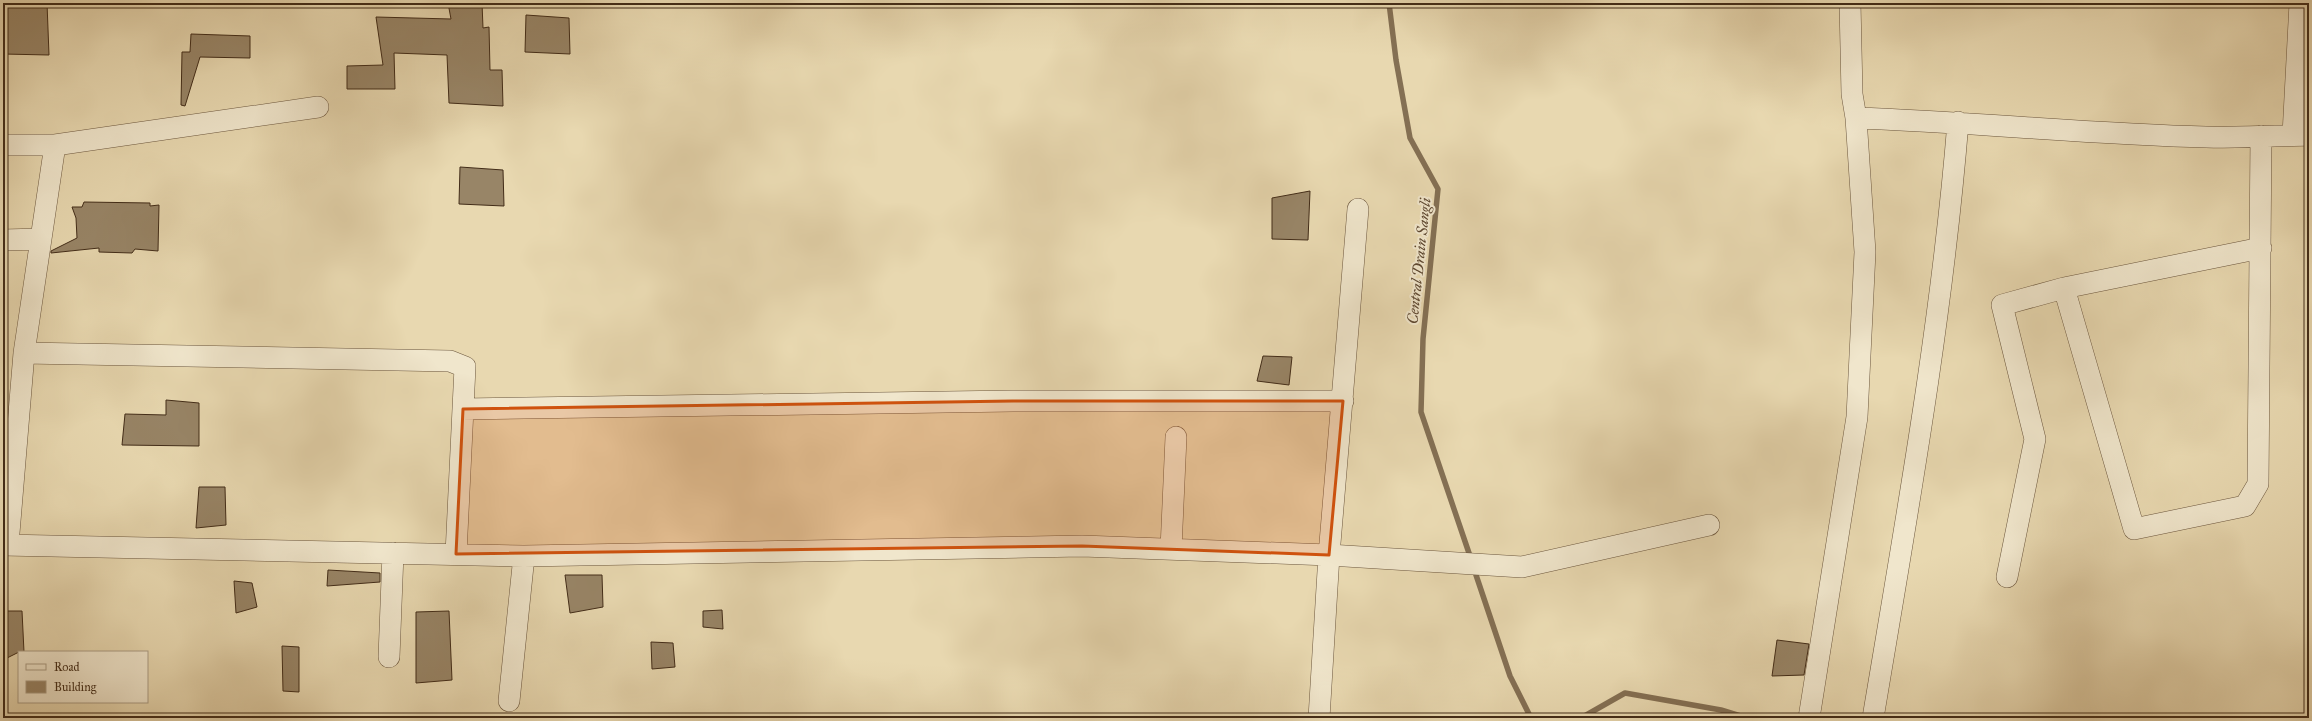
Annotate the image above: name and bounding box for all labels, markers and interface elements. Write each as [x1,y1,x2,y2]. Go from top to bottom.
water label: Central Drain Sangli [1403,196,1435,325]
legend [18,651,148,703]
text: Road [54,660,80,674]
text: Building [54,680,97,695]

